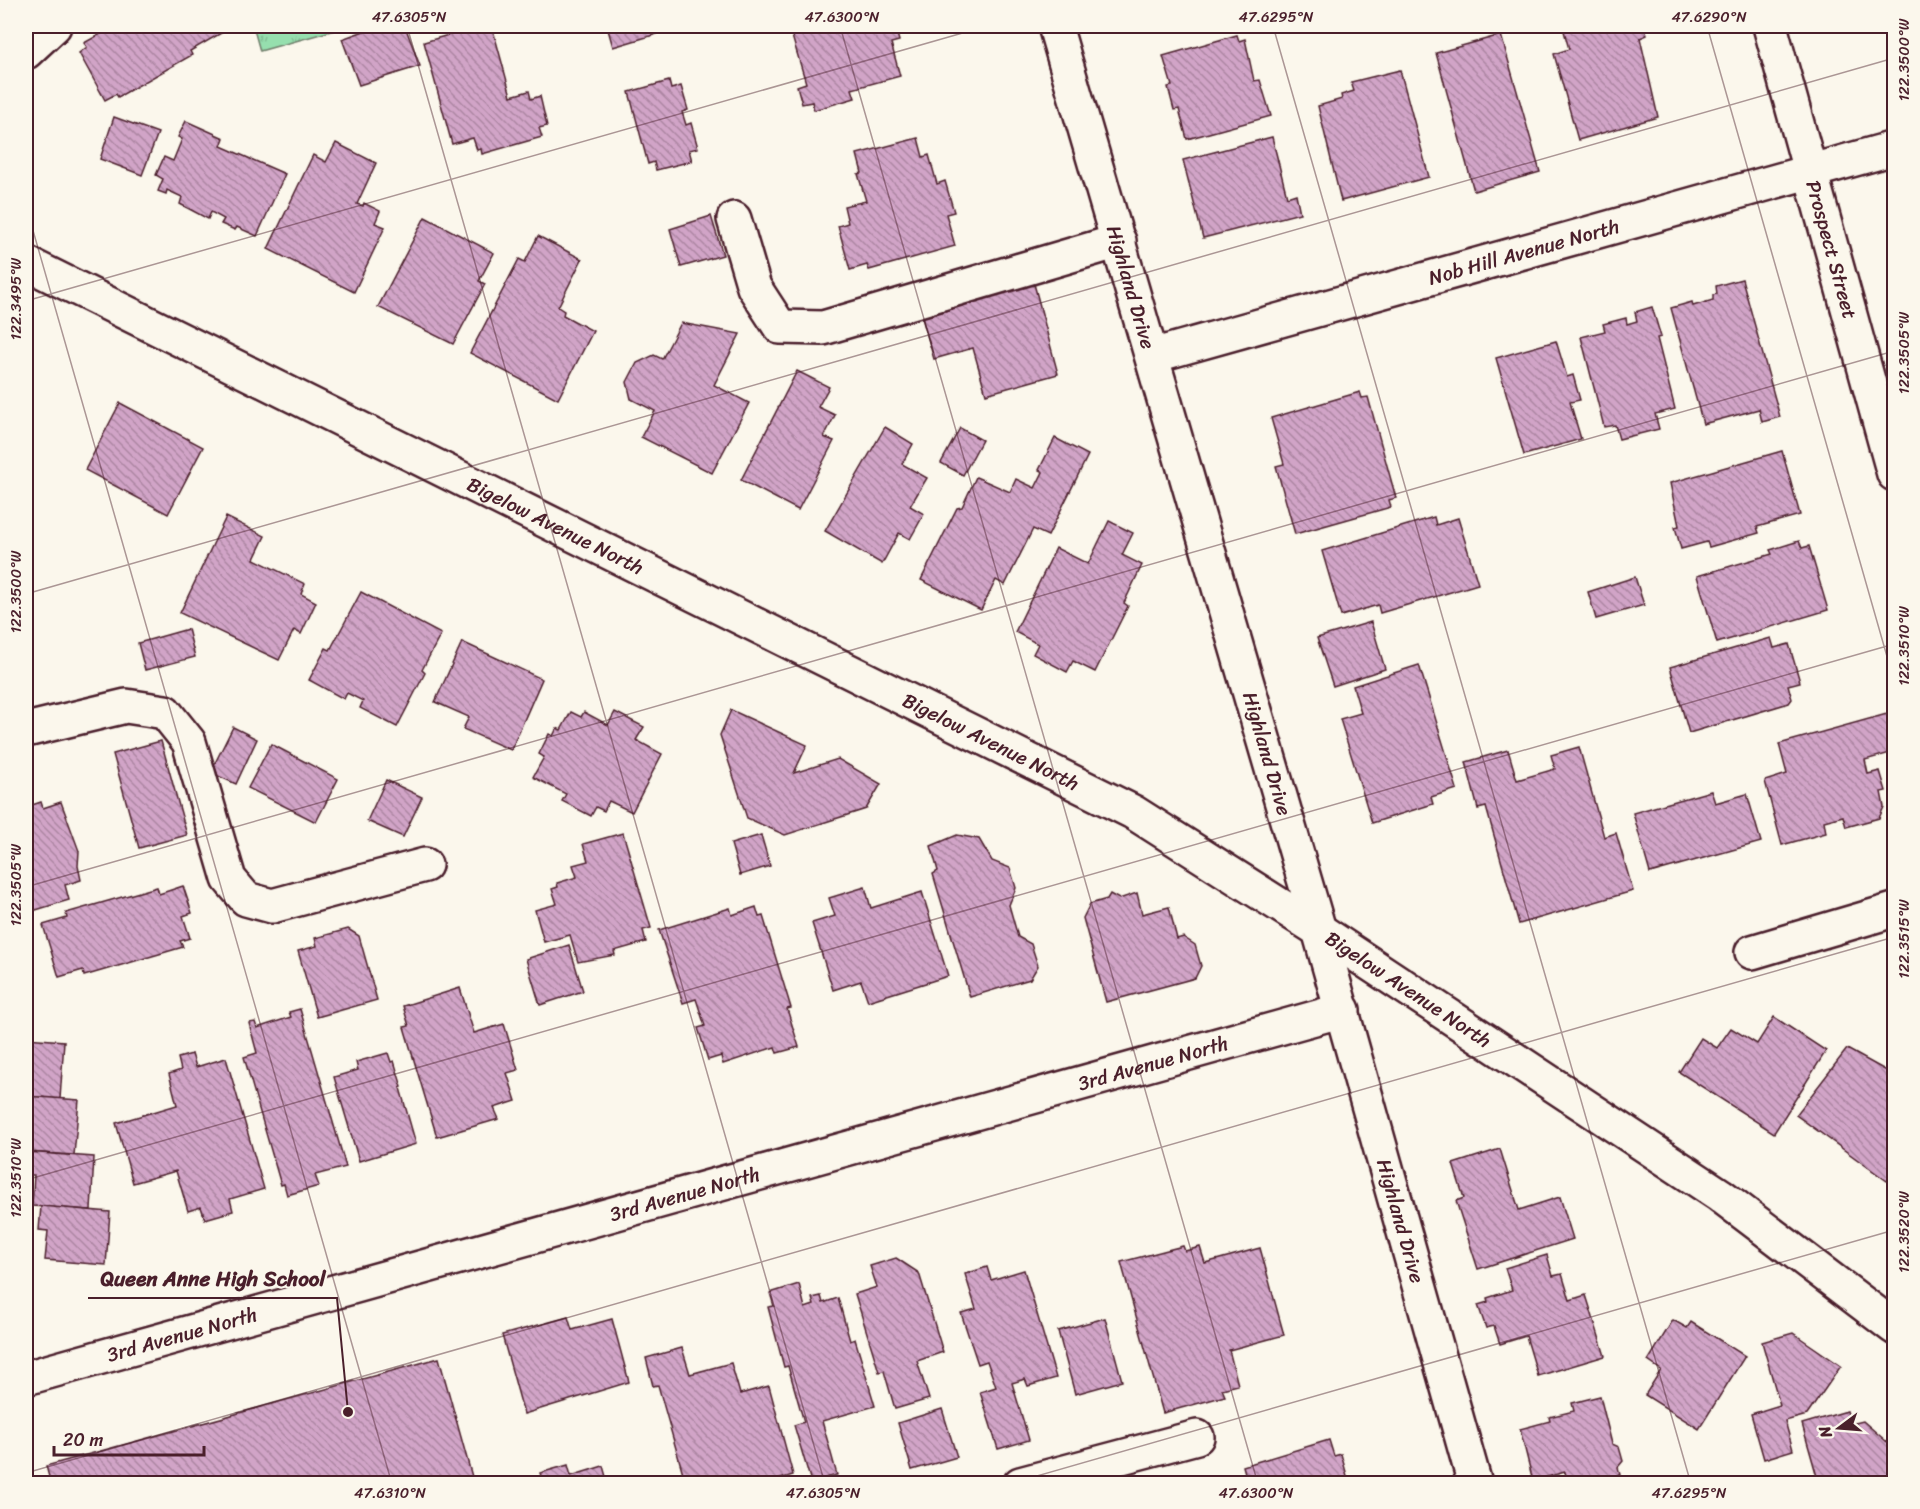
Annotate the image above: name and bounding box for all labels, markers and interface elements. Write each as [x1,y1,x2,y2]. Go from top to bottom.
text: 47.6305°N [372,4,447,30]
text: 47.6300°N [804,4,880,30]
text: 47.6295°N [1239,4,1314,30]
text: 47.6290°N [1671,4,1747,30]
text: 122.3500°W [1891,18,1917,101]
street label: Prospect Street [1796,176,1867,323]
street label: Nob Hill Avenue North [1424,209,1623,296]
street label: Highland Drive [1096,221,1165,354]
text: 122.3495°W [3,257,29,340]
text: 122.3505°W [1891,311,1917,394]
street label: Bigelow Avenue North [461,467,650,585]
text: 122.3500°W [3,550,29,633]
text: 122.3510°W [1891,606,1917,686]
street label: Bigelow Avenue North [896,683,1085,801]
street label: Highland Drive [1232,687,1302,820]
text: 122.3505°W [3,843,29,926]
text: 122.3515°W [1891,899,1917,979]
street label: Bigelow Avenue North [1318,921,1499,1057]
street label: 3rd Avenue North [1074,1026,1232,1101]
text: 122.3510°W [3,1138,29,1218]
street label: Highland Drive [1366,1155,1435,1287]
street label: 3rd Avenue North [606,1157,764,1232]
text: 122.3520°W [1891,1191,1917,1273]
callout: Queen Anne High School [88,1259,337,1298]
text: Queen Anne High School [100,1260,327,1298]
street label: 3rd Avenue North [103,1297,261,1373]
north arrow [1809,1398,1869,1458]
scale bar [54,1419,204,1457]
text: N [1809,1422,1841,1442]
text: 20 m [63,1424,103,1456]
text: 47.6310°N [354,1480,427,1506]
text: 47.6305°N [786,1480,861,1506]
text: 47.6300°N [1218,1480,1294,1506]
text: 47.6295°N [1652,1480,1727,1506]

